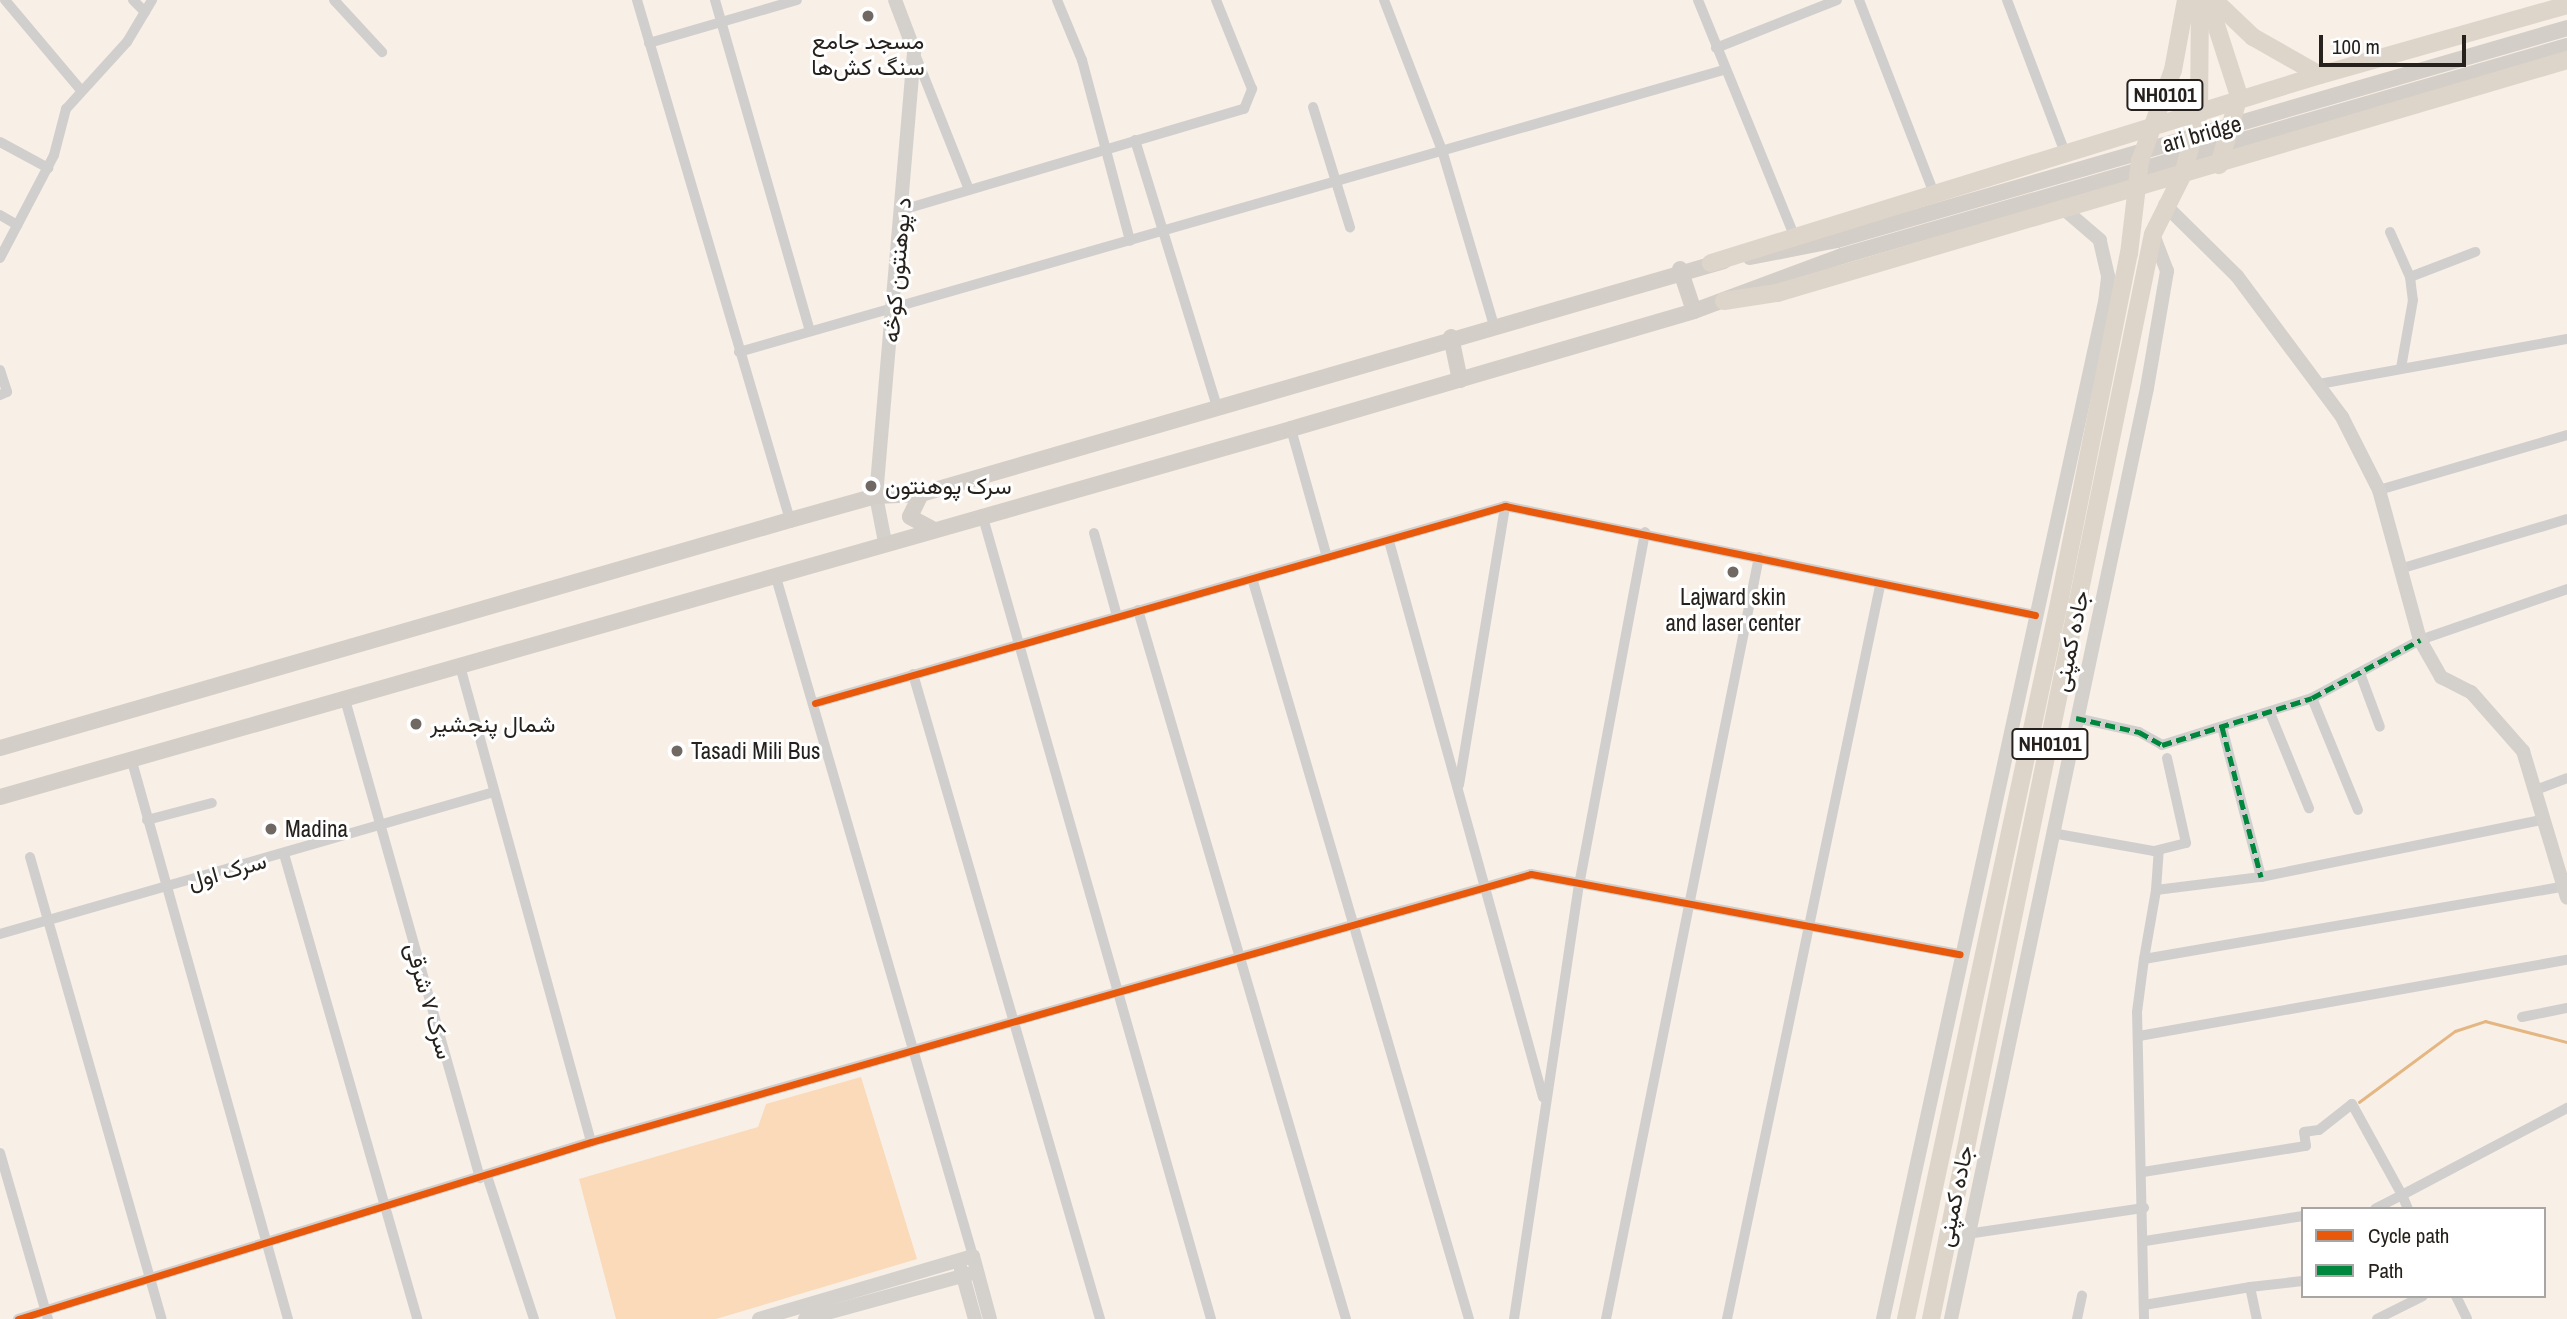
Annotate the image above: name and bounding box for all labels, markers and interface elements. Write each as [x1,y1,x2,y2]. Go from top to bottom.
marker: مسجد جامع سنگ کش‌ها [860,8,876,24]
scale bar [2322,21,2469,65]
place label: مسجد جامع سنگ کش‌ها [811,27,925,81]
text: 100 m [2332,32,2380,61]
road number: NH0101 [2125,78,2205,112]
street label: ari bridge [2159,110,2245,158]
street label: د پوهنتون کوڅه [877,196,917,344]
place label: سرک پوهنتون [885,472,1012,500]
marker: سرک پوهنتون [863,478,879,494]
marker: Lajward skin and laser center [1725,564,1741,580]
place label: Lajward skin and laser center [1665,583,1801,637]
street label: جاده کمپنی [2047,588,2095,694]
place label: شمال پنجشیر [430,710,555,738]
marker: شمال پنجشیر [408,716,424,732]
road number: NH0101 [2010,726,2090,762]
place label: Tasadi Mili Bus [691,737,820,765]
marker: Tasadi Mili Bus [669,743,685,759]
place label: Madina [285,815,348,843]
marker: Madina [263,821,279,837]
street label: سرک‌ اول [184,847,270,895]
street label: سرک ۷ شرقی [399,940,459,1062]
street label: جاده کمپنی [1931,1143,1979,1249]
legend [2301,1207,2546,1298]
text: Cycle path [2368,1221,2449,1250]
text: Path [2368,1256,2403,1285]

